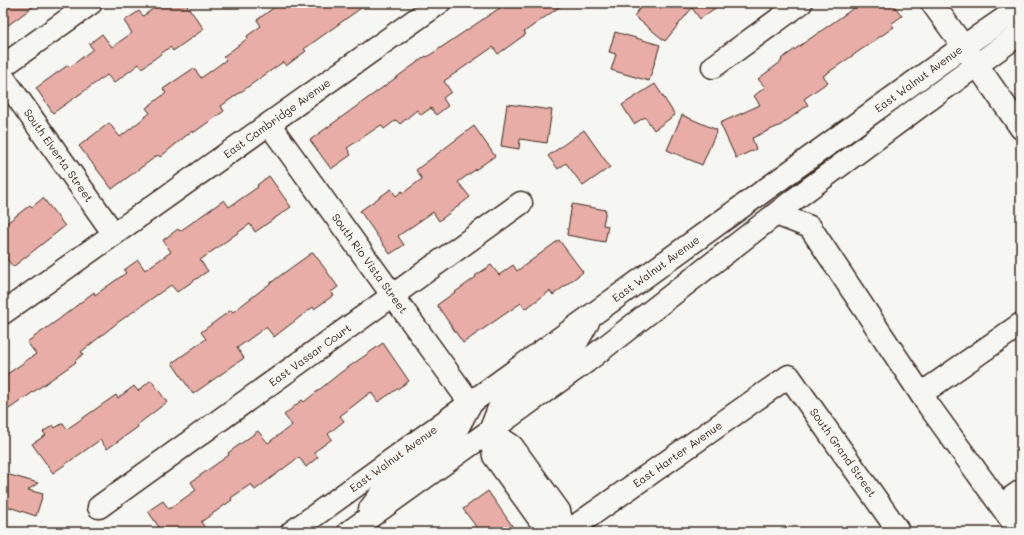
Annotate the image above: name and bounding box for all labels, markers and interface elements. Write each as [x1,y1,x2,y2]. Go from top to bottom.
street label: East Walnut Avenue [871,42,965,115]
street label: East Cambridge Avenue [220,75,333,161]
street label: South Elverta Street [21,105,97,205]
street label: South Rio Vista Street [329,210,411,316]
street label: East Walnut Avenue [609,232,703,305]
street label: East Vassar Court [265,320,354,389]
street label: South Grand Street [807,405,880,500]
street label: East Harter Avenue [630,417,725,491]
street label: East Walnut Avenue [346,421,440,495]

